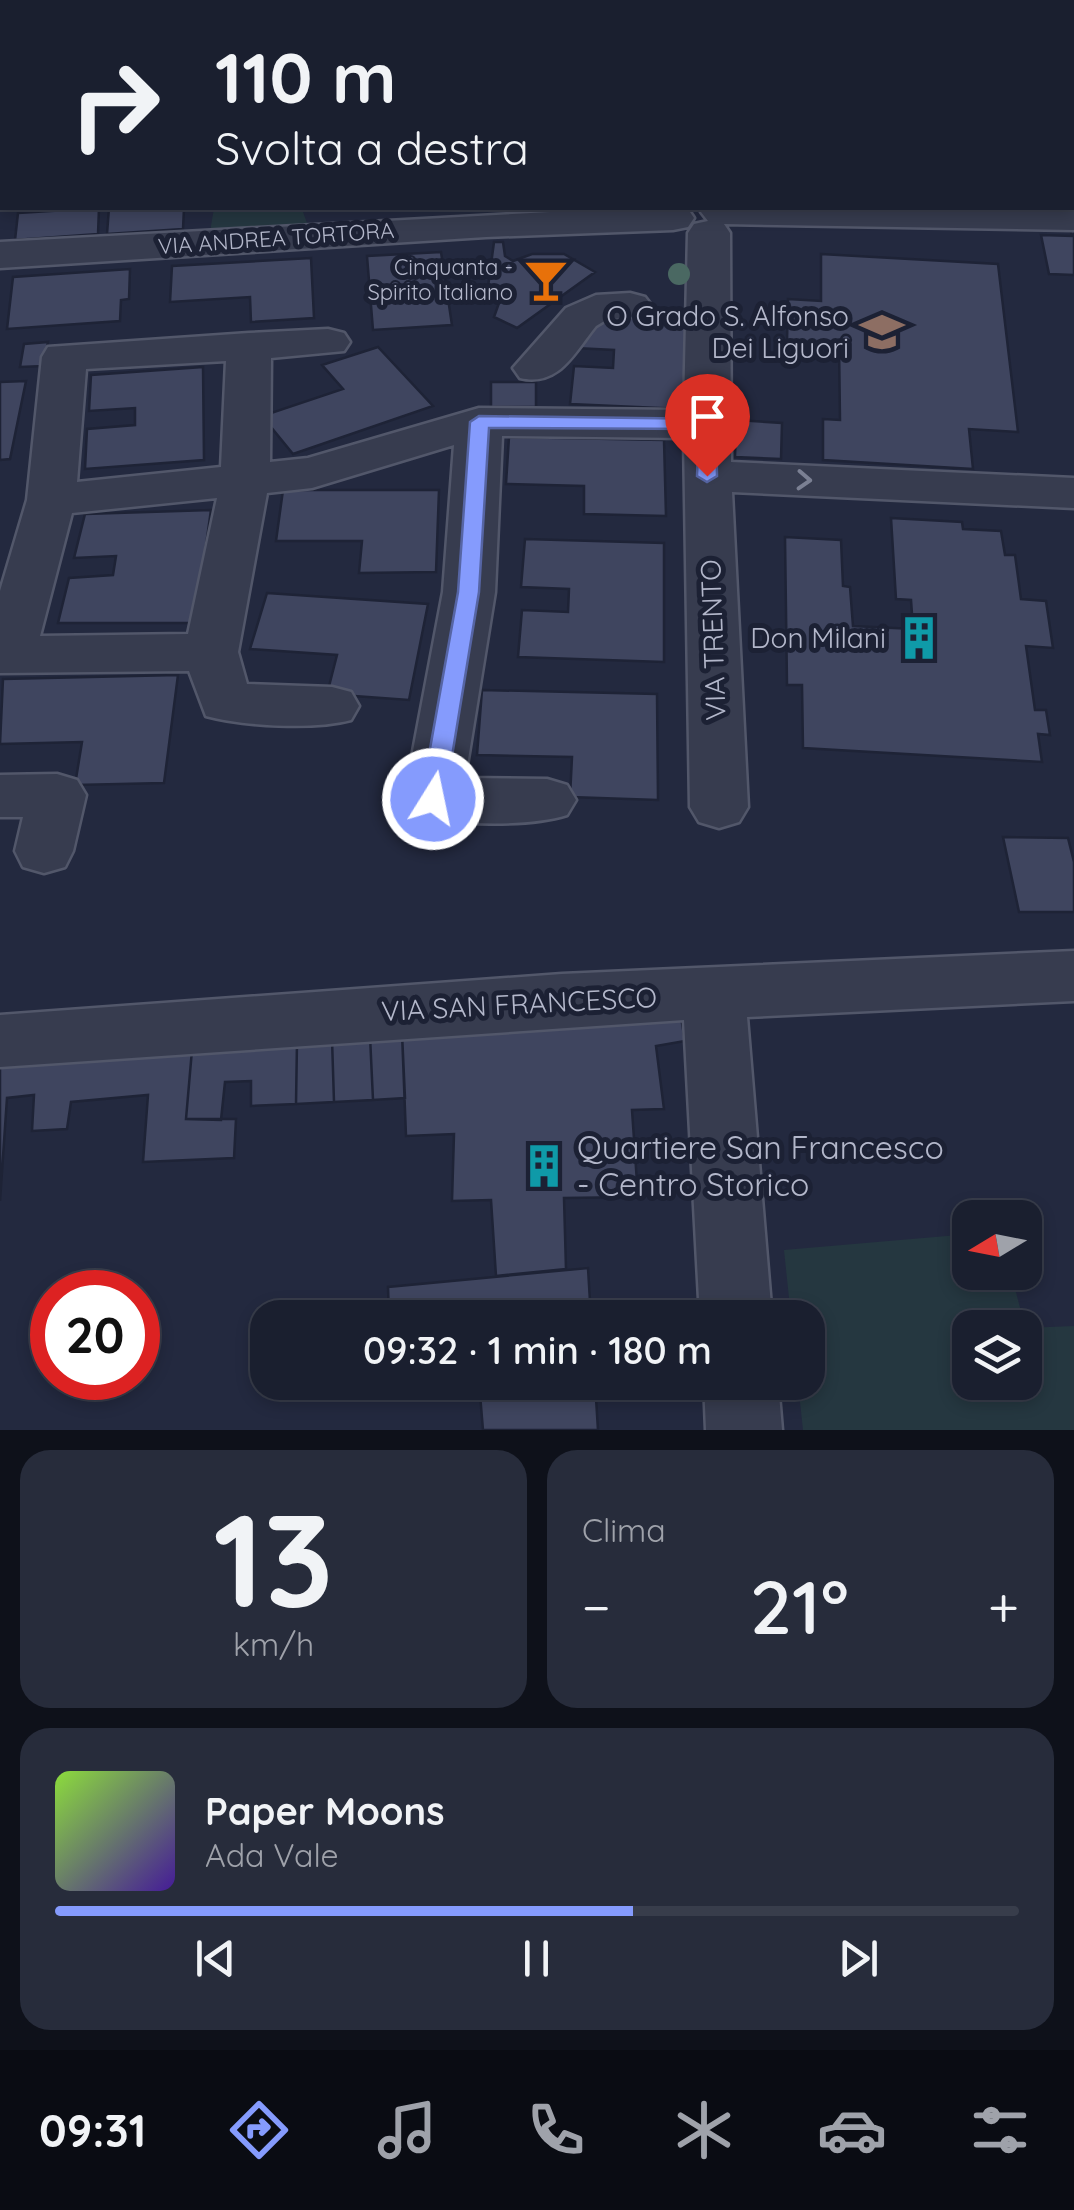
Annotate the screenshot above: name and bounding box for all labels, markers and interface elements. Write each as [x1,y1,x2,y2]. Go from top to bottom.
text: 110 m [215,33,397,121]
icon: right [50,40,180,170]
text: Svolta a destra [215,120,529,176]
street label: VIA ANDREA TORTORA [157,216,395,260]
place label: Cinquanta - Spirito Italiano [367,253,513,306]
bar icon: Cinquanta - Spirito Italiano [522,256,570,304]
place label: O Grado S. Alfonso Dei Liguori [606,298,849,365]
school or university icon: O Grado S. Alfonso Dei Liguori [858,308,906,356]
pin [665,374,750,477]
icon: arrive [680,389,735,444]
one-way arrow [797,470,813,491]
street label: VIA TRENTO [692,559,733,721]
building icon: Don Milani [895,614,943,662]
place label: Don Milani [750,620,886,655]
position arrow [381,747,485,851]
street label: VIA SAN FRANCESCO [380,979,658,1028]
place label: Quartiere San Francesco - Centro Storico [577,1127,944,1204]
building icon: Quartiere San Francesco - Centro Storico [520,1142,568,1190]
north arrow [952,1200,1042,1290]
map controls [952,1200,1042,1400]
speed limit sign: 20 [30,1270,160,1400]
button: layers [952,1310,1042,1400]
text: 09:32 · 1 min · 180 m [363,1326,712,1374]
text: 13 [213,1477,334,1640]
text: Clima [582,1510,666,1550]
text: 21° [750,1559,849,1653]
text: − [582,1572,611,1641]
text: + [988,1572,1019,1641]
text: km/h [233,1624,314,1664]
text: Paper Moons [205,1787,445,1835]
text: Ada Vale [205,1835,339,1875]
icon: previous [188,1931,243,1986]
icon: pause [509,1931,564,1986]
icon: next [831,1931,886,1986]
icon: directions [224,2095,294,2165]
icon: music [372,2095,442,2165]
icon: phone [521,2095,591,2165]
icon: climate [669,2095,739,2165]
icon: car [817,2095,887,2165]
icon: filters [965,2095,1035,2165]
text: 09:31 [39,2102,146,2158]

